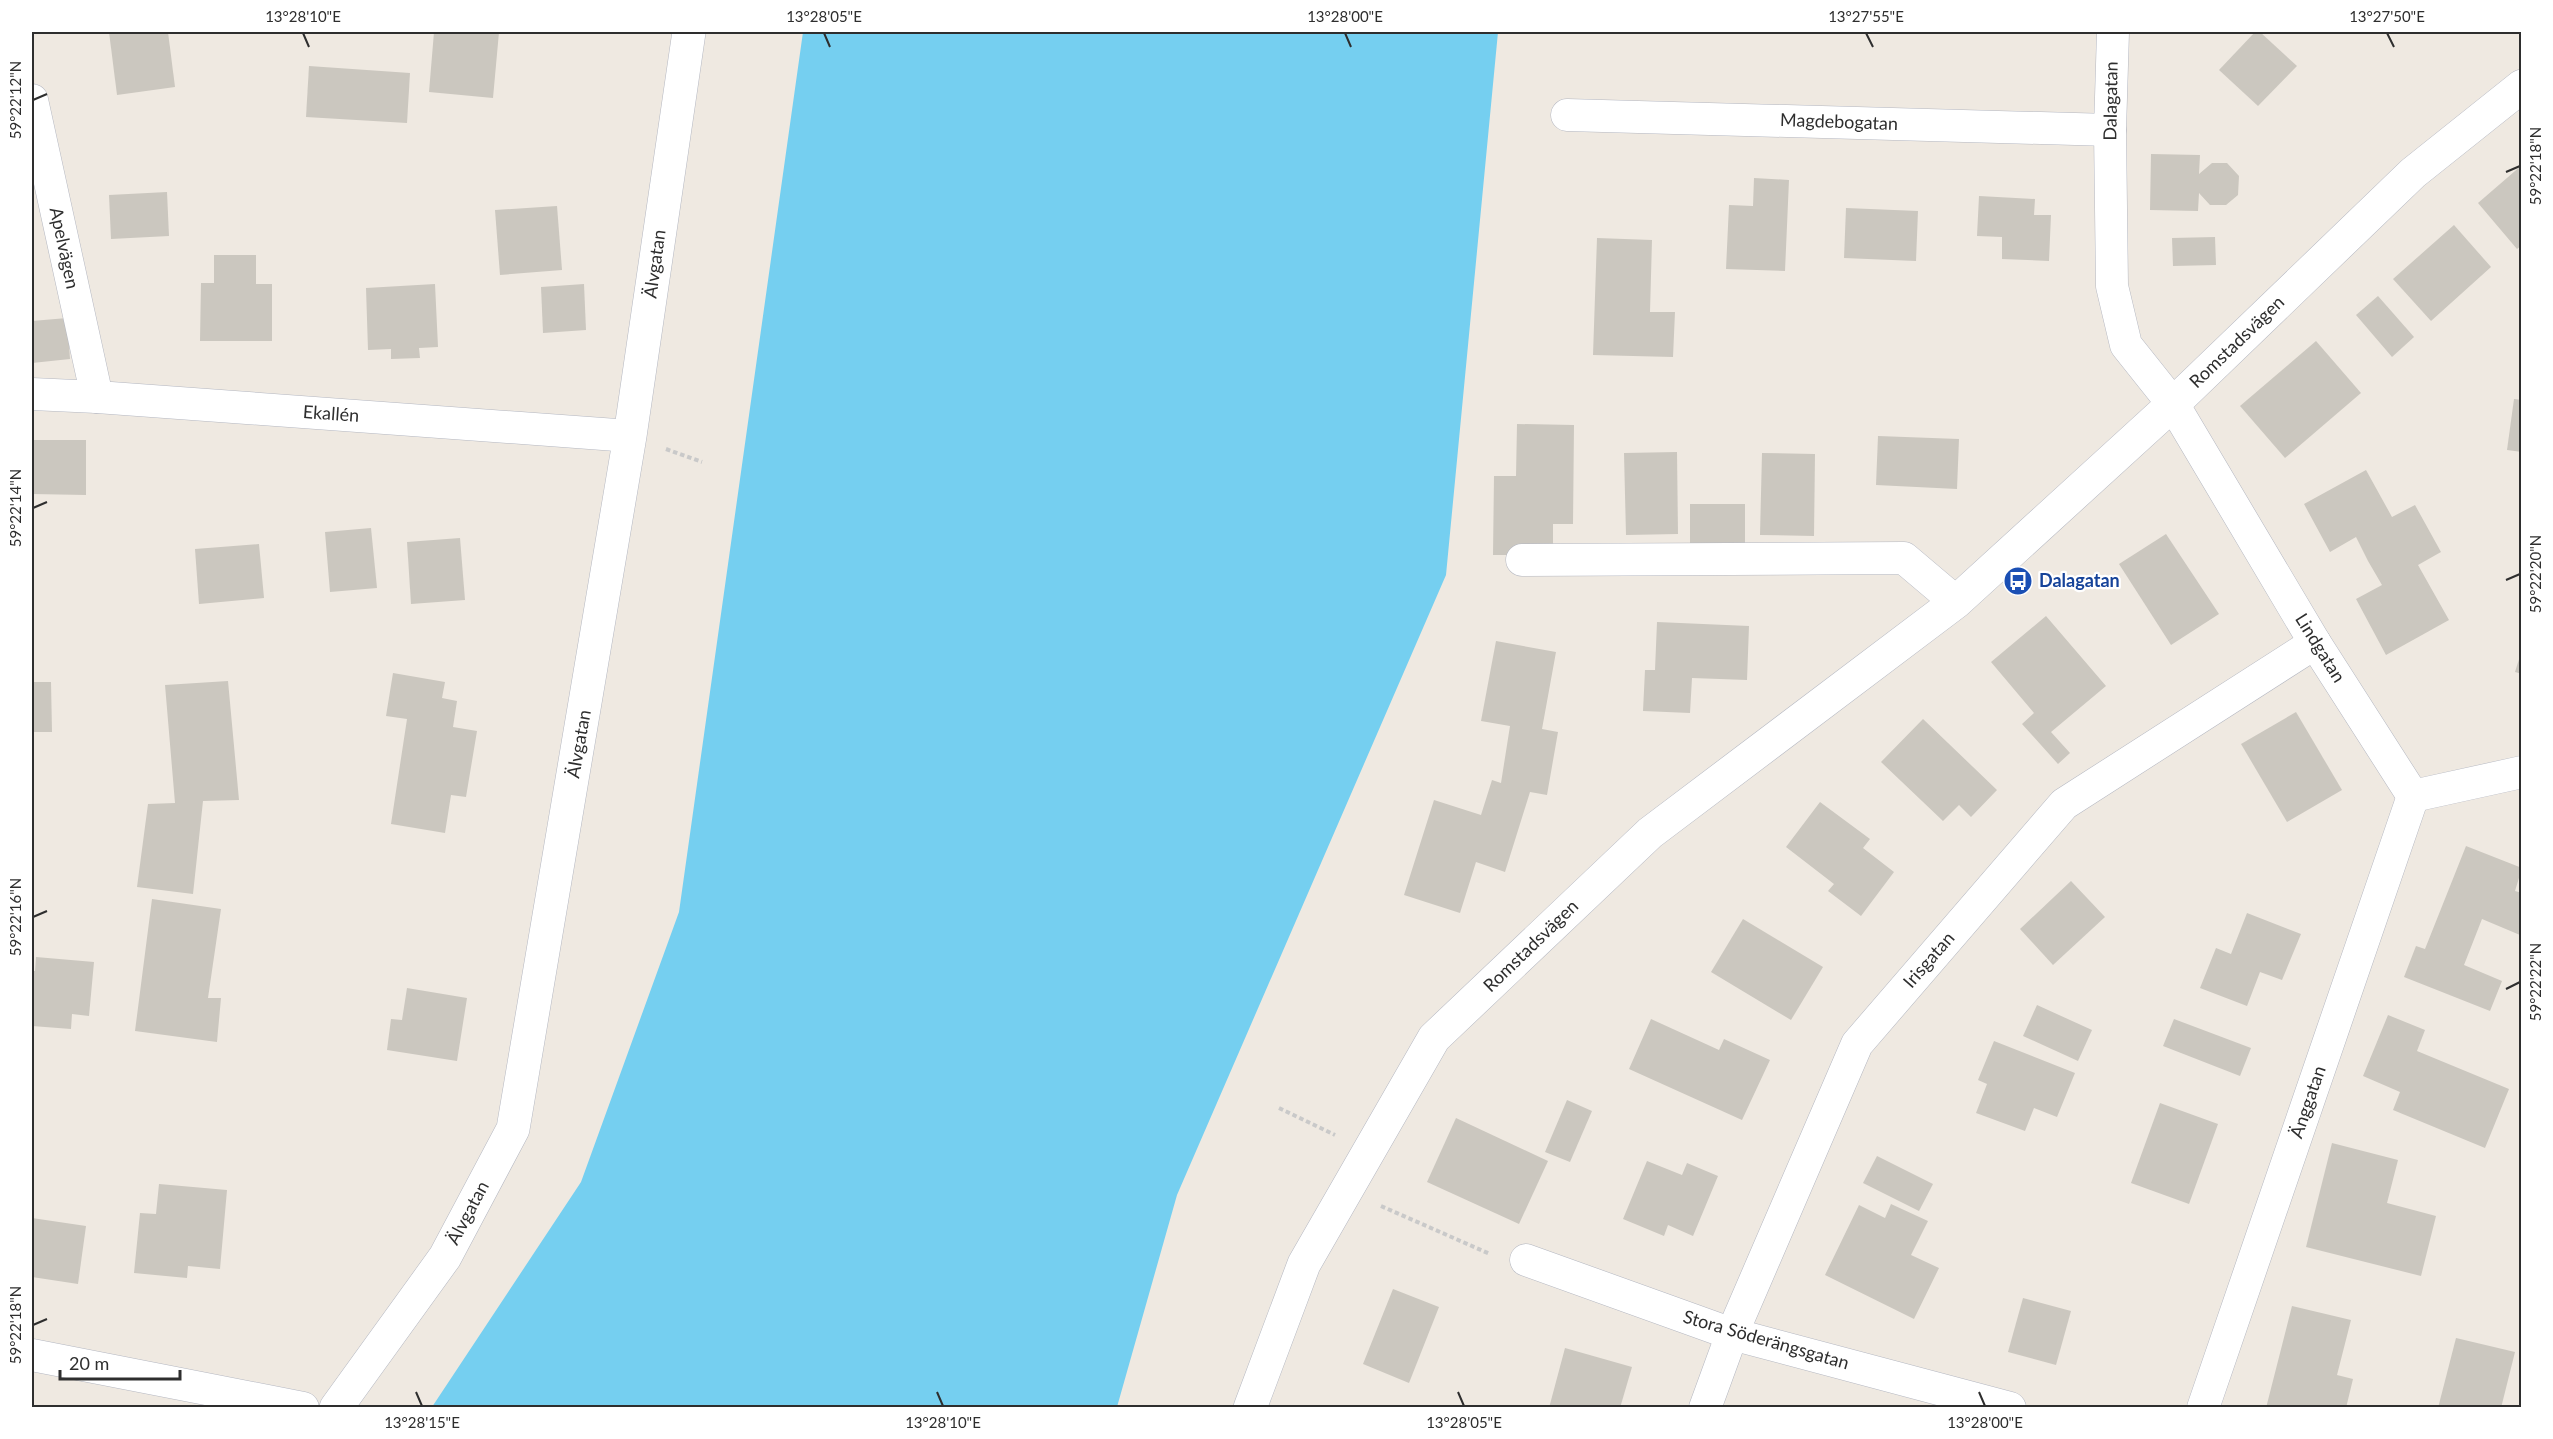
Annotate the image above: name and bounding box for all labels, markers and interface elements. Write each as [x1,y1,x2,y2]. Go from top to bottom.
text: 13°28'10"E [265,7,341,25]
text: 13°28'05"E [786,7,862,25]
text: 13°28'00"E [1307,7,1383,25]
text: 13°27'55"E [1828,7,1904,25]
text: 13°27'50"E [2349,7,2425,25]
text: 59°22'12"N [6,61,24,139]
street label: Dalagatan [2098,61,2122,141]
street label: Magdebogatan [1780,108,1898,134]
text: 59°22'18"N [2526,127,2544,205]
street label: Apelvägen [46,205,84,291]
street label: Älvgatan [638,228,670,300]
street label: Romstadsvägen [2184,290,2288,392]
street label: Ekallén [302,400,360,426]
text: 59°22'14"N [6,469,24,547]
text: 59°22'20"N [2526,535,2544,613]
bus stop icon: Dalagatan [2002,565,2034,597]
place label: Dalagatan [2039,569,2120,591]
street label: Lindgatan [2291,609,2351,686]
street label: Älvgatan [561,708,595,780]
text: 59°22'16"N [6,878,24,956]
street label: Romstadsvägen [1478,894,1582,996]
street label: Irisgatan [1898,927,1959,992]
text: 59°22'22"N [2526,943,2544,1021]
street label: Änggatan [2284,1063,2330,1141]
street label: Älvgatan [441,1177,493,1248]
text: 59°22'18"N [6,1286,24,1364]
street label: Stora Söderängsgatan [1681,1305,1852,1373]
scale bar [60,1343,180,1381]
text: 20 m [69,1352,109,1374]
text: 13°28'15"E [384,1413,460,1431]
text: 13°28'10"E [905,1413,981,1431]
text: 13°28'05"E [1426,1413,1502,1431]
text: 13°28'00"E [1947,1413,2023,1431]

